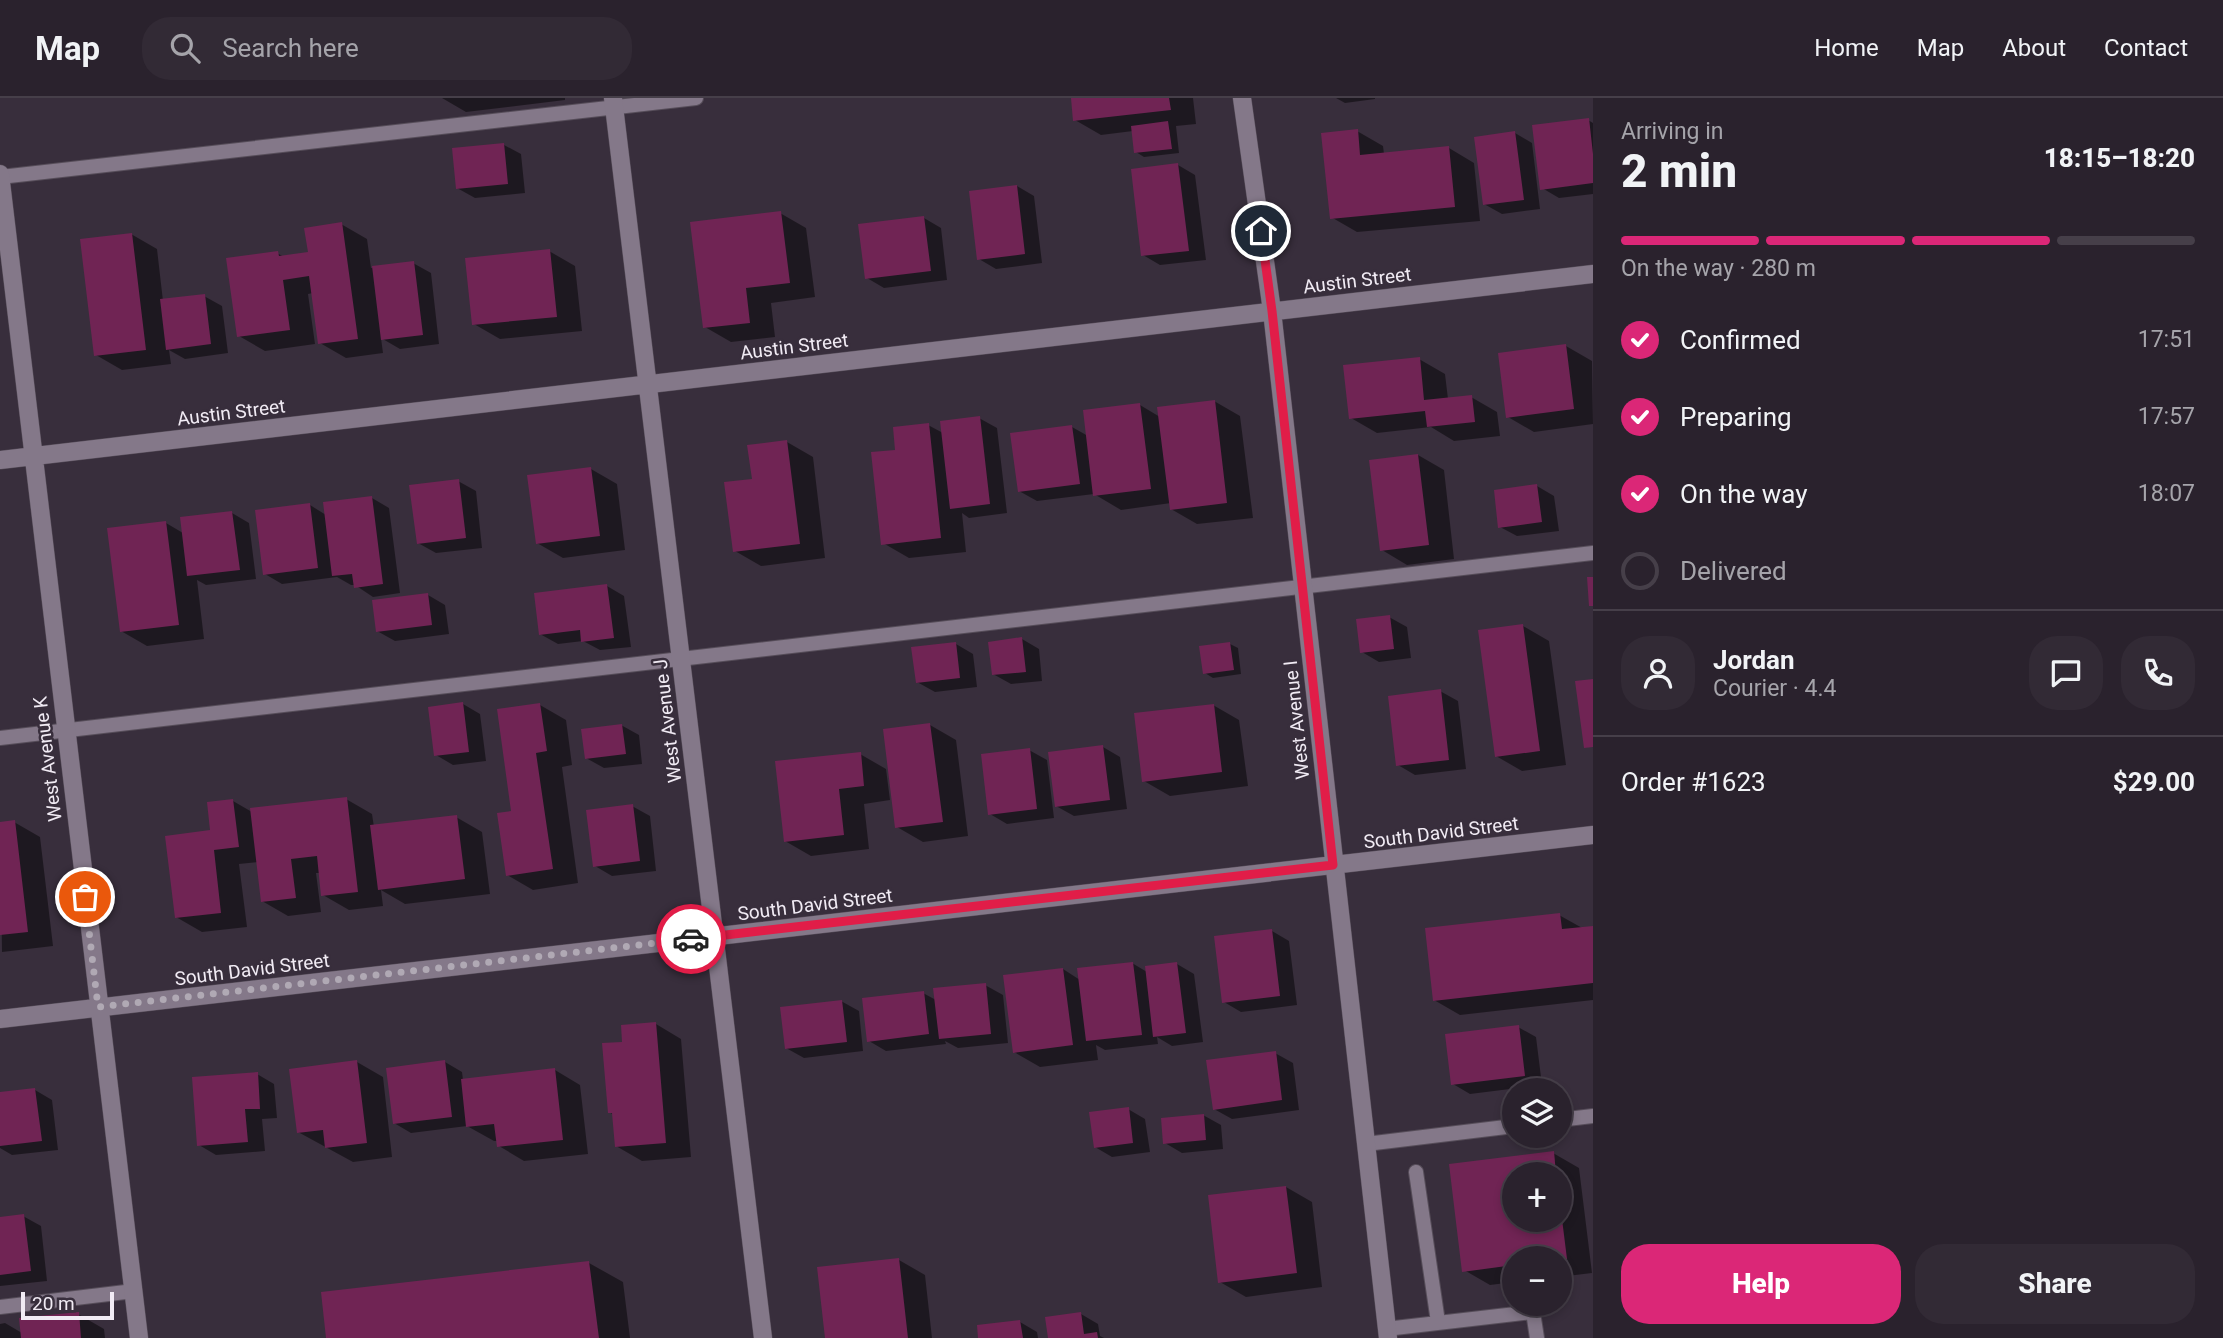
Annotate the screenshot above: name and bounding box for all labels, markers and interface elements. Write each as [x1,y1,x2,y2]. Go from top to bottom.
search box [142,17,632,80]
text: Map [35,29,100,68]
icon: search [166,29,204,67]
text: Search here [222,33,359,63]
text: Home [1814,34,1879,62]
text: Map [1917,34,1964,62]
text: About [2002,34,2066,62]
text: Contact [2104,34,2188,62]
text: Arriving in [1621,118,1724,145]
text: 18:15–18:20 [2044,143,2195,173]
text: 2 min [1621,144,1737,198]
pin [1231,201,1291,261]
icon: home [1242,212,1280,250]
text: On the way · 280 m [1621,255,1816,282]
street label: Austin Street [1302,262,1412,299]
icon: check [1621,321,1659,359]
text: Confirmed [1680,325,1801,355]
text: 17:51 [2138,326,2195,353]
street label: Austin Street [739,328,849,365]
street label: Austin Street [176,394,286,431]
icon: check [1621,398,1659,436]
text: Preparing [1680,402,1792,432]
text: 17:57 [2138,403,2195,430]
icon: check [1621,475,1659,513]
text: On the way [1680,479,1808,509]
text: 18:07 [2138,480,2195,507]
text: Delivered [1680,556,1787,586]
button: person [1621,636,1695,710]
button: chat [2029,636,2103,710]
button: phone [2121,636,2195,710]
text: Jordan [1713,645,1795,675]
street label: West Avenue J [648,658,687,784]
street label: West Avenue I [1279,659,1314,781]
text: Courier · 4.4 [1713,675,1836,702]
street label: West Avenue K [28,695,67,823]
text: Order #1623 [1621,767,1766,797]
text: $29.00 [2113,767,2195,797]
street label: South David Street [1362,812,1520,853]
pin [55,867,115,927]
icon: bag [66,878,104,916]
street label: South David Street [736,884,894,925]
courier [656,904,726,974]
icon: car [672,920,710,958]
street label: South David Street [173,949,331,990]
map controls [1502,1078,1572,1316]
button: layers [1502,1078,1572,1148]
button: + [1502,1162,1572,1232]
button: Help [1621,1244,1901,1324]
button: Share [1915,1244,2195,1324]
button: − [1502,1246,1572,1316]
scale bar [21,1289,114,1321]
text: 20 m [32,1292,75,1315]

